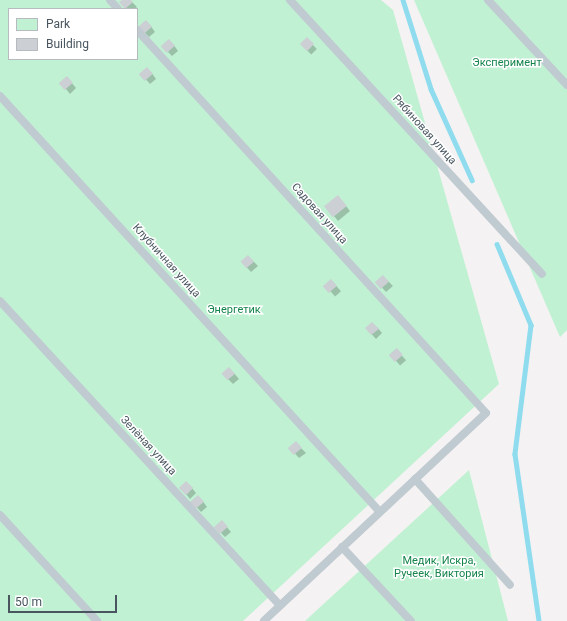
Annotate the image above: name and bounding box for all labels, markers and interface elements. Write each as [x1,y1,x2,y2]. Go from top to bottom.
legend [8,8,138,60]
text: Park [46,17,70,31]
text: Building [46,37,89,51]
park label: Эксперимент [472,56,542,70]
street label: Рябиновая улица [389,92,459,168]
street label: Садовая улица [288,181,350,247]
street label: Клубничная улица [129,221,203,301]
park label: Энергетик [207,303,261,317]
street label: Зелёная улица [117,414,179,478]
park label: Медик, Искра, Ручеек, Виктория [394,555,484,581]
scale bar [10,587,119,613]
text: 50 m [15,595,42,609]

